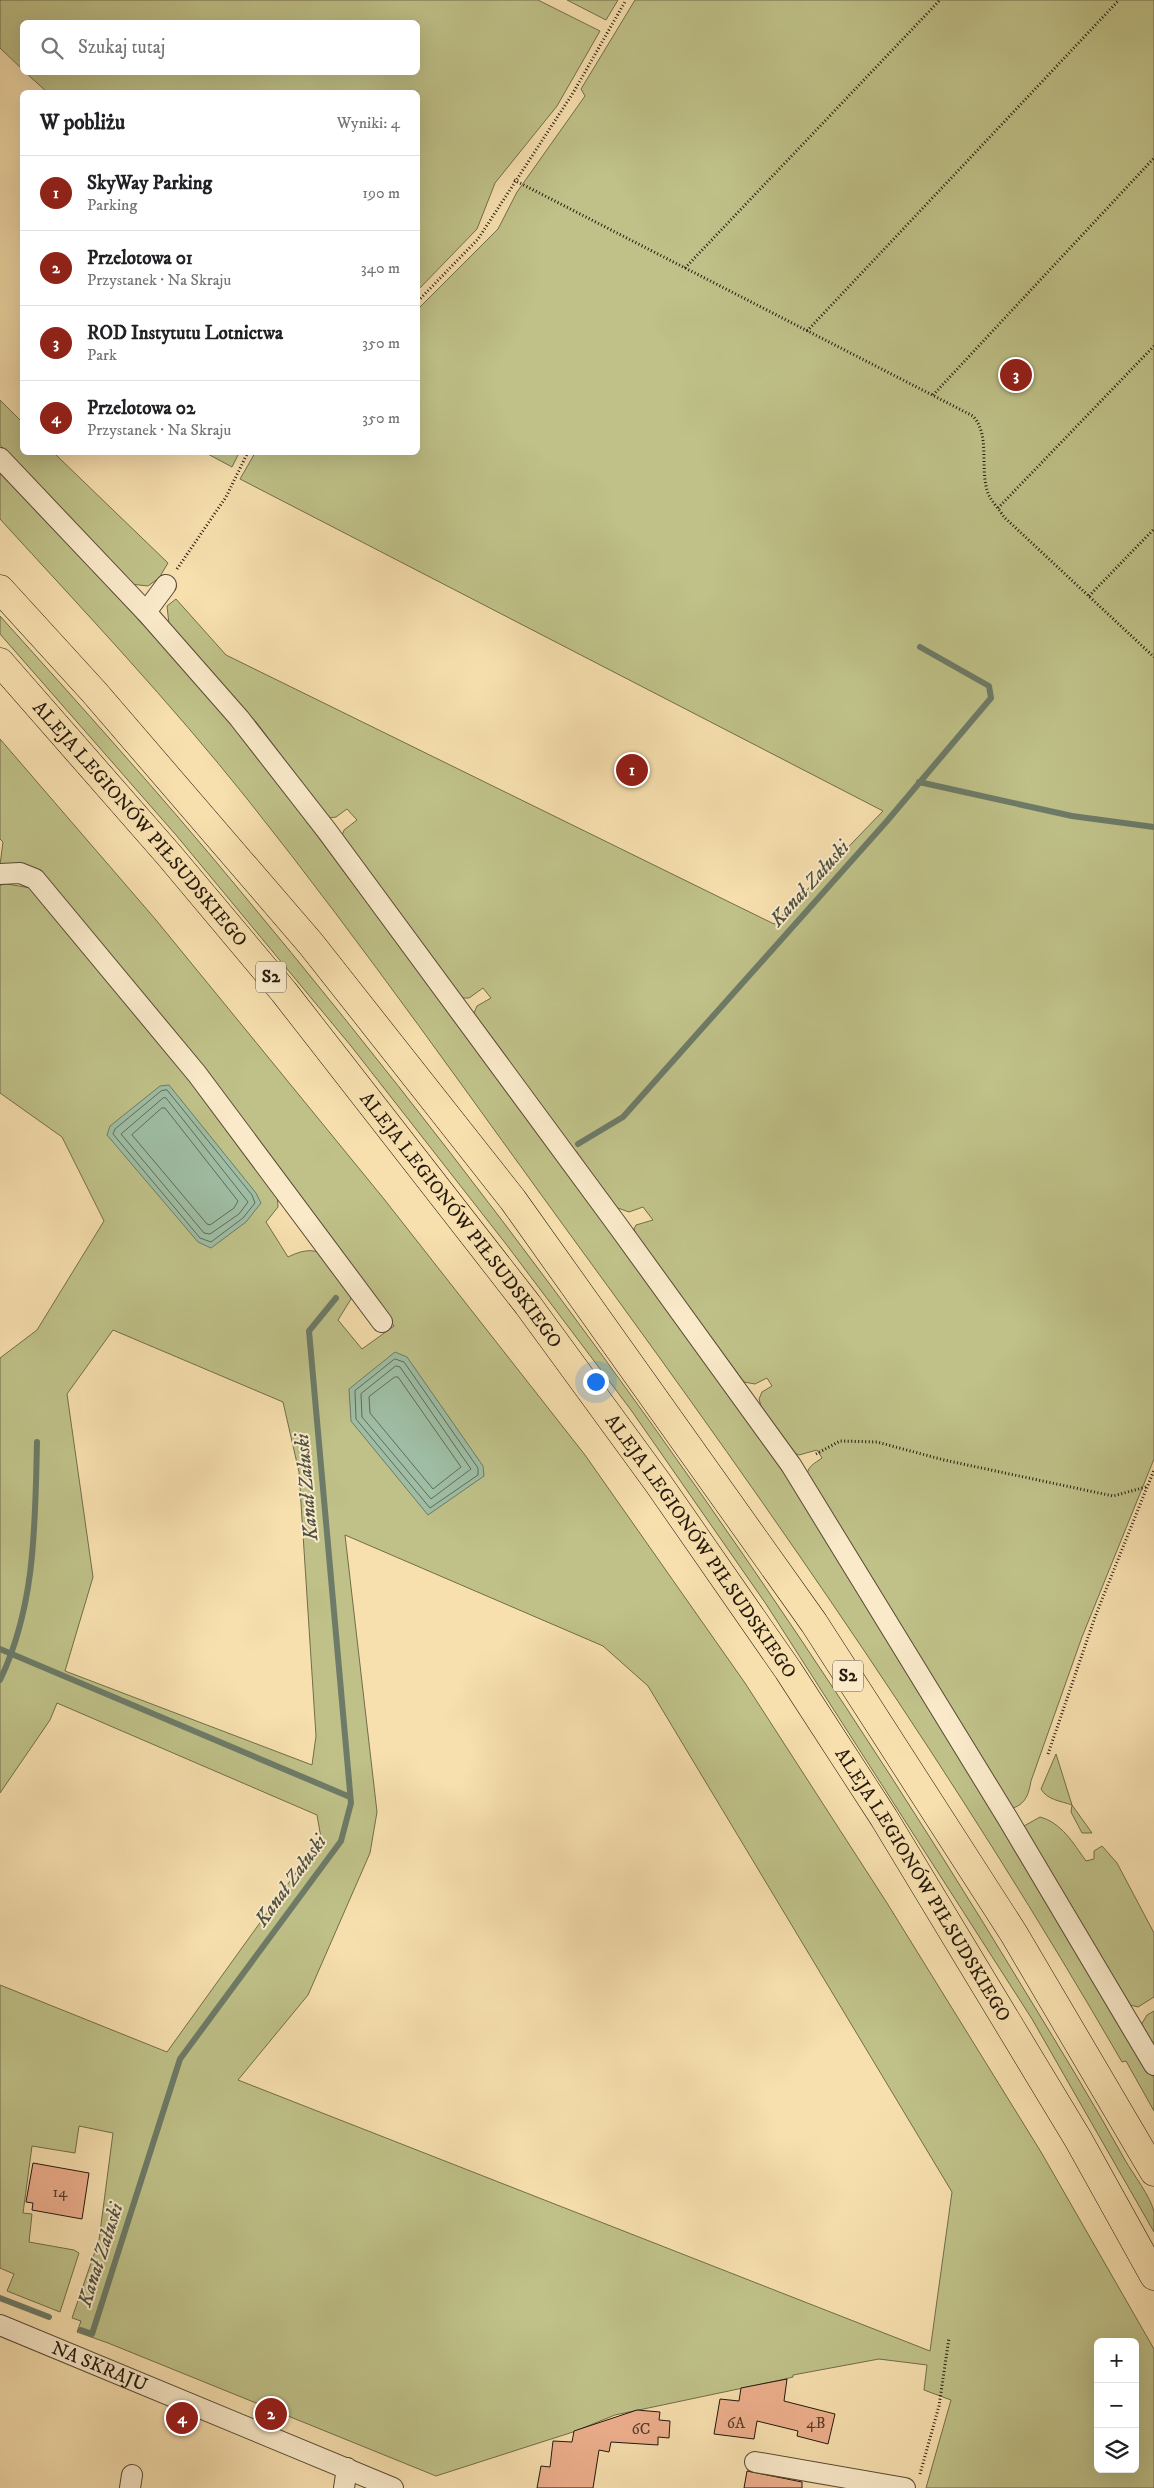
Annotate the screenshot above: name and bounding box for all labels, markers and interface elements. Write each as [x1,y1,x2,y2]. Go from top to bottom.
search box [20,20,420,75]
icon: search [38,34,66,62]
text: Szukaj tutaj [78,36,165,59]
text: W pobliżu [40,110,125,136]
text: Wyniki: 4 [337,113,400,133]
text: SkyWay Parking [87,172,212,195]
text: 1 [53,183,59,203]
text: 190 m [362,183,400,203]
text: Parking [87,195,137,215]
text: Przelotowa 01 [87,247,193,270]
text: 2 [52,258,60,278]
text: 340 m [361,258,400,278]
text: Przystanek · Na Skraju [87,270,231,290]
text: ROD Instytutu Lotnictwa [87,322,283,345]
text: 3 [53,333,59,353]
text: 350 m [362,333,400,353]
text: Park [87,345,117,365]
pin: 3 [1000,356,1032,394]
text: Przelotowa 02 [87,397,195,420]
text: 4 [51,408,61,428]
text: 350 m [362,408,400,428]
text: Przystanek · Na Skraju [87,420,231,440]
street label: ALEJA LEGIONÓW PIŁSUDSKIEGO [28,696,252,951]
pin: 1 [616,751,648,789]
water label: Kanał Załuski [764,835,856,933]
road number: S2 [256,962,286,992]
street label: ALEJA LEGIONÓW PIŁSUDSKIEGO [355,1088,567,1352]
your location [583,1369,609,1395]
street label: ALEJA LEGIONÓW PIŁSUDSKIEGO [600,1410,802,1682]
water label: Kanał Załuski [290,1431,324,1542]
road number: S2 [833,1660,863,1692]
street label: ALEJA LEGIONÓW PIŁSUDSKIEGO [830,1743,1016,2026]
water label: Kanał Załuski [249,1829,334,1932]
house number: 14 [52,2182,68,2202]
water label: Kanał Załuski [72,2199,130,2311]
street label: NA SKRAJU [48,2336,151,2397]
map controls [1094,2338,1139,2473]
button: + [1094,2338,1139,2383]
button: − [1094,2383,1139,2428]
pin: 2 [255,2395,287,2433]
pin: 4 [166,2399,198,2437]
house number: 6A [727,2413,746,2433]
house number: 4B [806,2413,826,2433]
house number: 6C [632,2419,650,2439]
button: layers [1094,2428,1139,2473]

